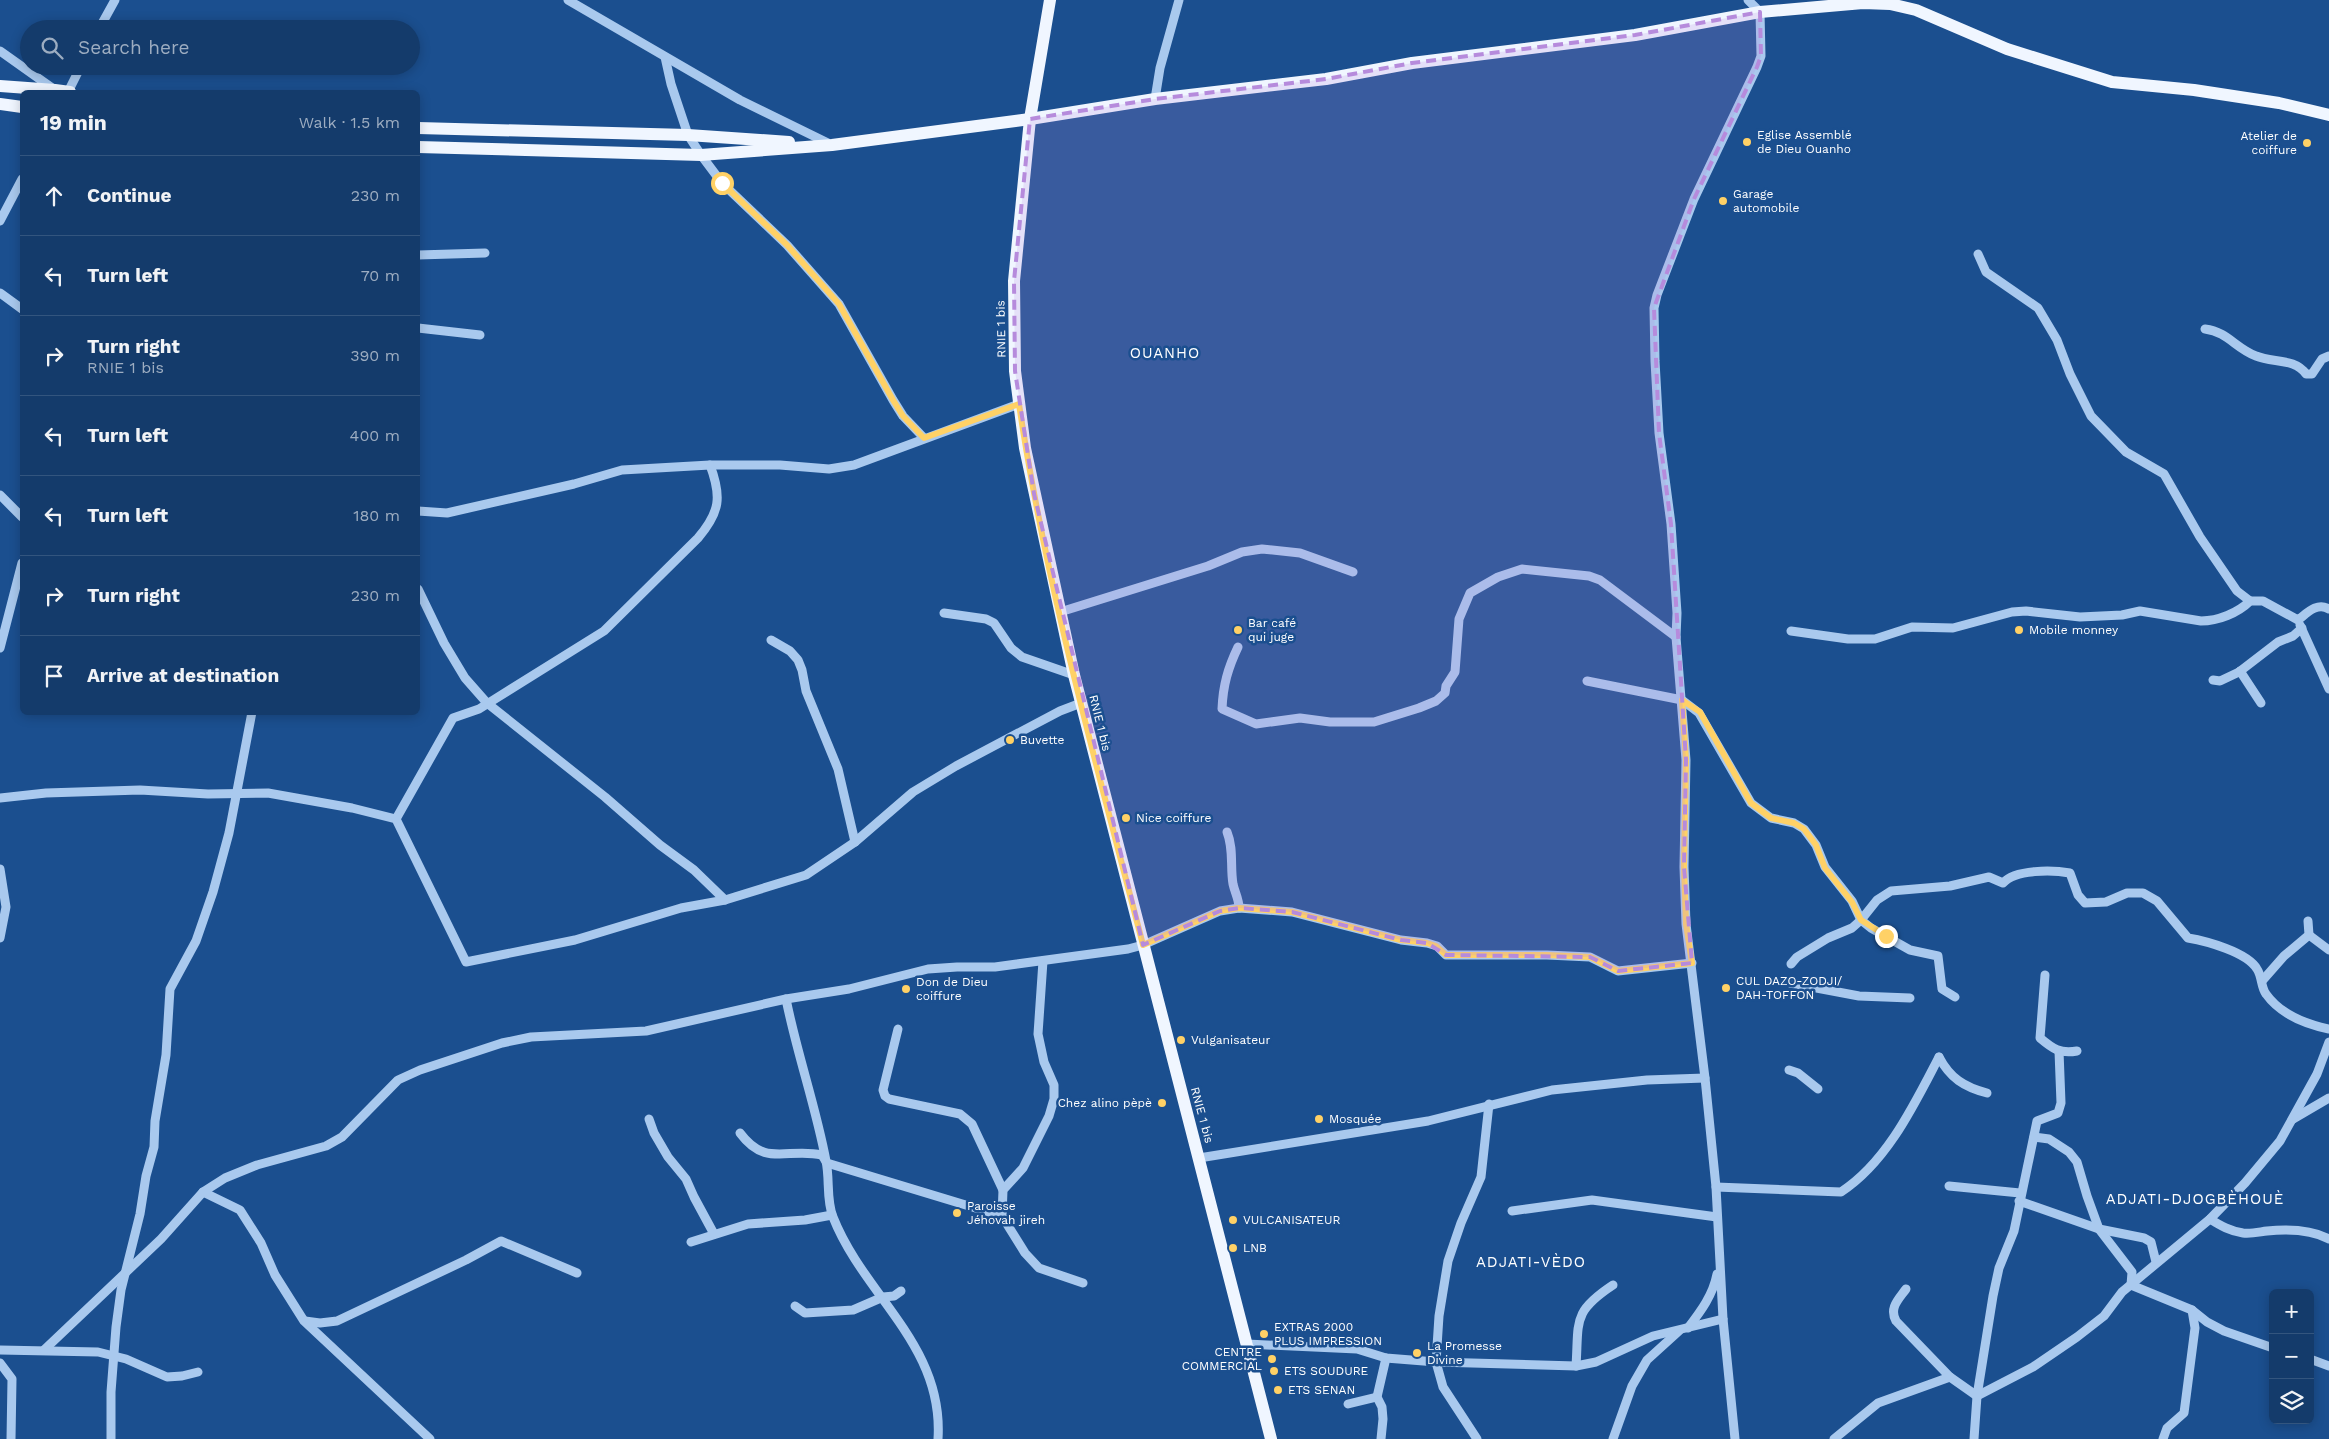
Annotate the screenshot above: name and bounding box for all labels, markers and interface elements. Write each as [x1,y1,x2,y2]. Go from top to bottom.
search box [20,20,420,75]
icon: search [38,34,66,62]
text: Search here [78,36,189,59]
text: 19 min [40,110,107,135]
text: Walk · 1.5 km [299,113,400,132]
place label: Eglise Assemblé de Dieu Ouanho [1757,128,1852,156]
place label: Atelier de coiffure [2241,129,2297,157]
marker: Eglise Assemblé de Dieu Ouanho [1741,136,1753,148]
marker: Atelier de coiffure [2301,137,2313,149]
route start [711,172,734,195]
icon: ahead [40,182,68,210]
text: Continue [87,184,171,207]
text: 230 m [351,186,400,205]
place label: Garage automobile [1733,187,1799,215]
marker: Garage automobile [1717,195,1729,207]
icon: left [40,262,68,290]
text: Turn left [87,264,168,287]
text: 70 m [361,266,400,285]
street label: RNIE 1 bis [993,300,1009,358]
text: Turn right [87,335,180,358]
icon: right [40,342,68,370]
district label: OUANHO [1130,344,1200,362]
text: 390 m [350,346,400,365]
text: RNIE 1 bis [87,358,164,377]
icon: left [40,422,68,450]
text: Turn left [87,424,168,447]
text: 400 m [350,426,400,445]
icon: left [40,502,68,530]
text: Turn left [87,504,168,527]
text: 180 m [353,506,400,525]
icon: right [40,582,68,610]
text: Turn right [87,584,180,607]
text: 230 m [351,586,400,605]
place label: Bar café qui juge [1248,616,1296,644]
place label: Mobile monney [2029,623,2119,637]
marker: Bar café qui juge [1232,624,1244,636]
marker: Mobile monney [2013,624,2025,636]
icon: arrive [40,662,68,690]
text: Arrive at destination [87,664,279,687]
street label: RNIE 1 bis [1086,693,1114,753]
place label: Buvette [1020,733,1065,747]
marker: Buvette [1004,734,1016,746]
place label: Nice coiffure [1136,811,1211,825]
marker: Nice coiffure [1120,812,1132,824]
route end [1875,925,1898,948]
place label: CUL DAZO-ZODJI/ DAH-TOFFON [1736,974,1842,1002]
place label: Don de Dieu coiffure [916,975,988,1003]
marker: CUL DAZO-ZODJI/ DAH-TOFFON [1720,982,1732,994]
marker: Don de Dieu coiffure [900,983,912,995]
place label: Vulganisateur [1191,1033,1270,1047]
marker: Vulganisateur [1175,1034,1187,1046]
street label: RNIE 1 bis [1188,1085,1216,1145]
place label: Chez alino pèpè [1058,1096,1152,1110]
marker: Chez alino pèpè [1156,1097,1168,1109]
place label: Mosquée [1329,1112,1382,1126]
marker: Mosquée [1313,1113,1325,1125]
district label: ADJATI-DJOGBÈHOUÈ [2106,1190,2284,1208]
place label: Paroisse Jéhovah jireh [967,1199,1045,1227]
marker: Paroisse Jéhovah jireh [951,1207,963,1219]
place label: VULCANISATEUR [1243,1213,1341,1227]
marker: VULCANISATEUR [1227,1214,1239,1226]
place label: LNB [1243,1241,1267,1255]
marker: LNB [1227,1242,1239,1254]
district label: ADJATI-VÈDO [1476,1253,1586,1271]
map controls [2269,1289,2314,1424]
button: + [2269,1289,2314,1334]
place label: EXTRAS 2000 PLUS IMPRESSION [1274,1320,1382,1348]
marker: EXTRAS 2000 PLUS IMPRESSION [1258,1328,1270,1340]
button: − [2269,1334,2314,1379]
place label: La Promesse Divine [1427,1339,1502,1367]
place label: CENTRE COMMERCIAL [1182,1345,1262,1373]
marker: La Promesse Divine [1411,1347,1423,1359]
marker: CENTRE COMMERCIAL [1266,1353,1278,1365]
place label: ETS SOUDURE [1284,1364,1369,1378]
marker: ETS SOUDURE [1268,1365,1280,1377]
button: layers [2269,1379,2314,1424]
place label: ETS SENAN [1288,1383,1355,1397]
marker: ETS SENAN [1272,1384,1284,1396]

